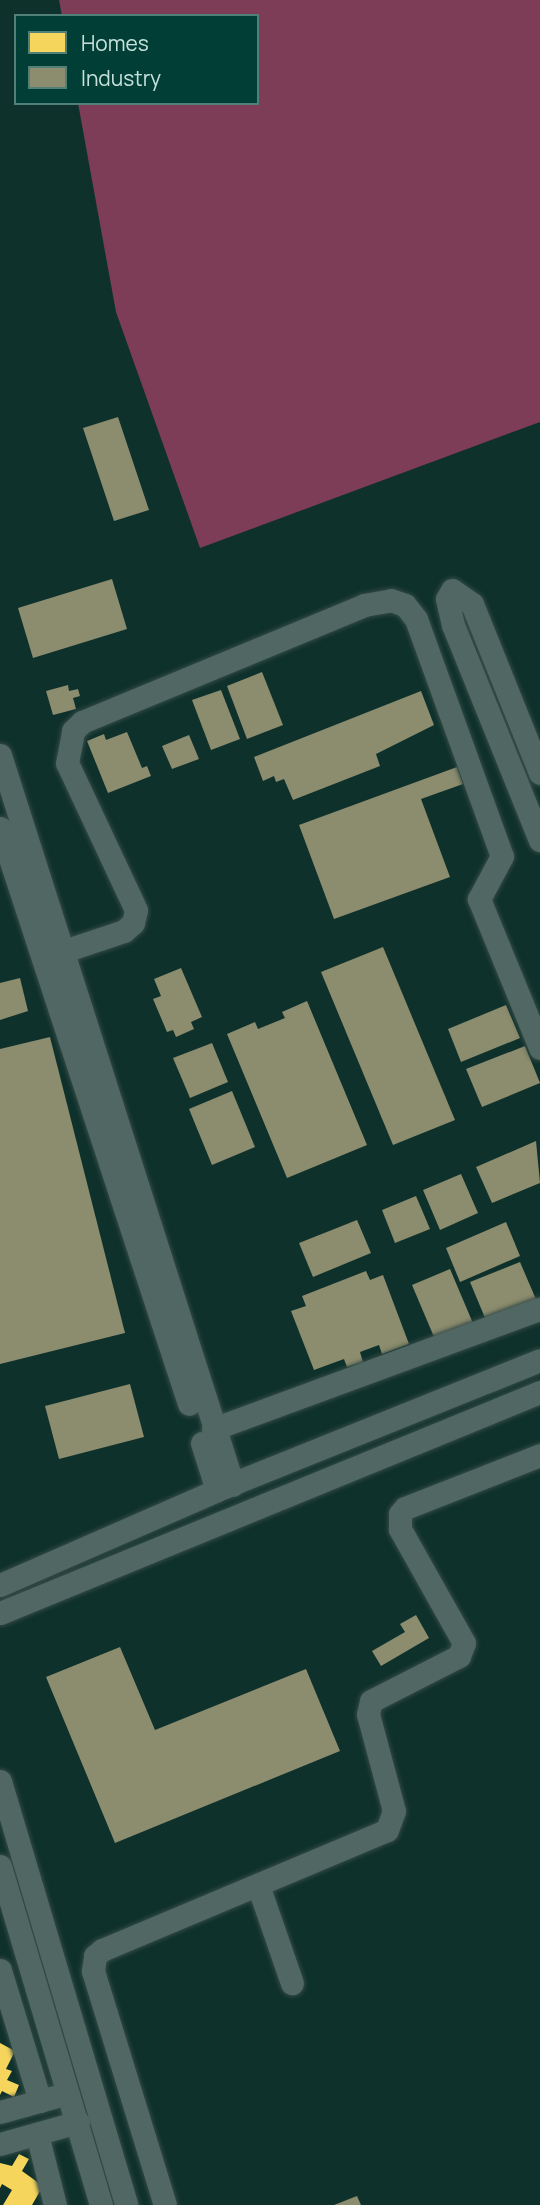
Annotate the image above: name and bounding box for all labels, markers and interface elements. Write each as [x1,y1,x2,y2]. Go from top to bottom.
legend [14,14,259,105]
text: Homes [81,29,149,57]
text: Industry [81,64,161,92]

